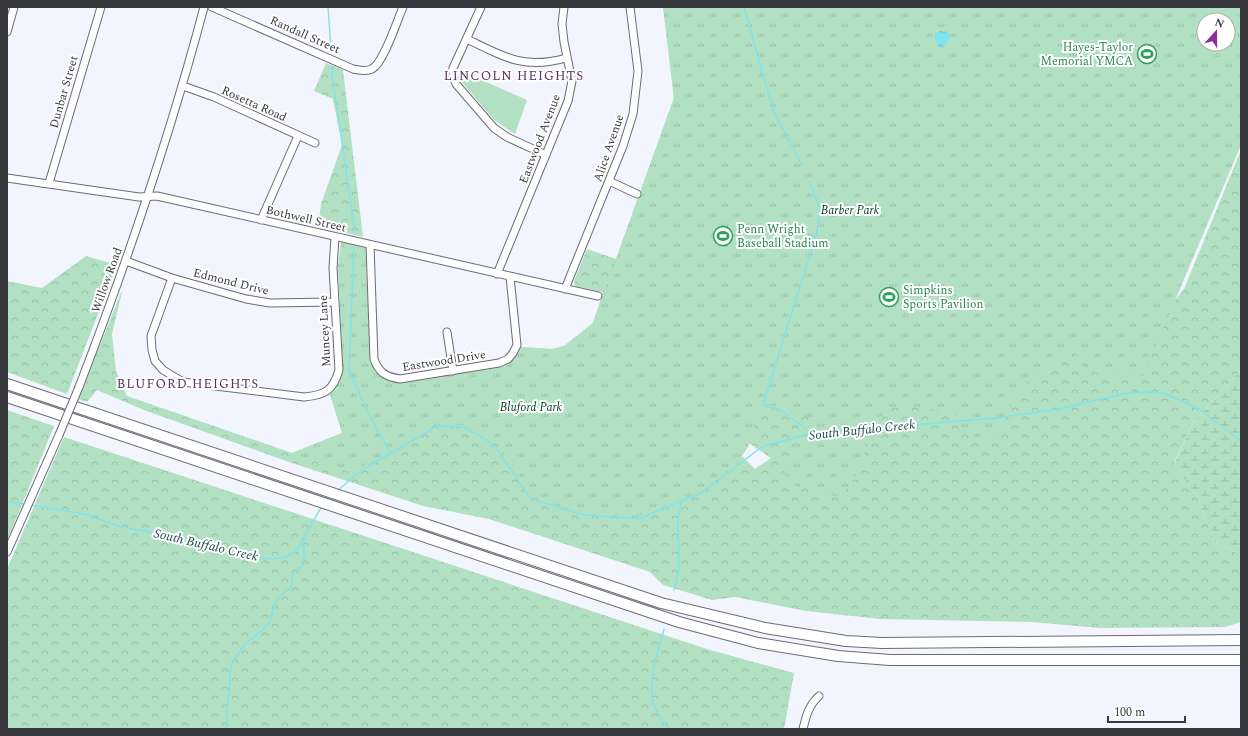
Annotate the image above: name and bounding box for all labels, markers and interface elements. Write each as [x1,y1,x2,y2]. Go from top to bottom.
street label: Randall Street [267,11,343,59]
north arrow [1196,12,1236,52]
text: N [1212,14,1227,33]
place label: Hayes-Taylor Memorial YMCA [1040,38,1133,71]
sports icon: Hayes-Taylor Memorial YMCA [1136,43,1158,65]
street label: Dunbar Street [45,53,83,131]
district label: LINCOLN HEIGHTS [444,66,584,86]
street label: Rosetta Road [218,81,290,127]
street label: Eastwood Avenue [514,91,566,186]
street label: Alice Avenue [589,111,629,184]
street label: Bothwell Street [264,201,348,237]
park label: Barber Park [821,201,880,220]
place label: Penn Wright Baseball Stadium [737,220,829,253]
sports icon: Penn Wright Baseball Stadium [712,225,734,247]
street label: Willow Road [86,245,128,315]
street label: Edmond Drive [191,263,271,301]
place label: Simpkins Sports Pavilion [903,281,983,314]
sports icon: Simpkins Sports Pavilion [878,286,900,308]
street label: Muncey Lane [314,294,336,367]
street label: Eastwood Drive [401,345,487,377]
district label: BLUFORD HEIGHTS [117,374,259,394]
park label: Bluford Park [500,398,563,417]
water label: South Buffalo Creek [808,414,916,446]
water label: South Buffalo Creek [152,523,260,567]
scale bar [1108,698,1185,724]
text: 100 m [1114,703,1145,722]

